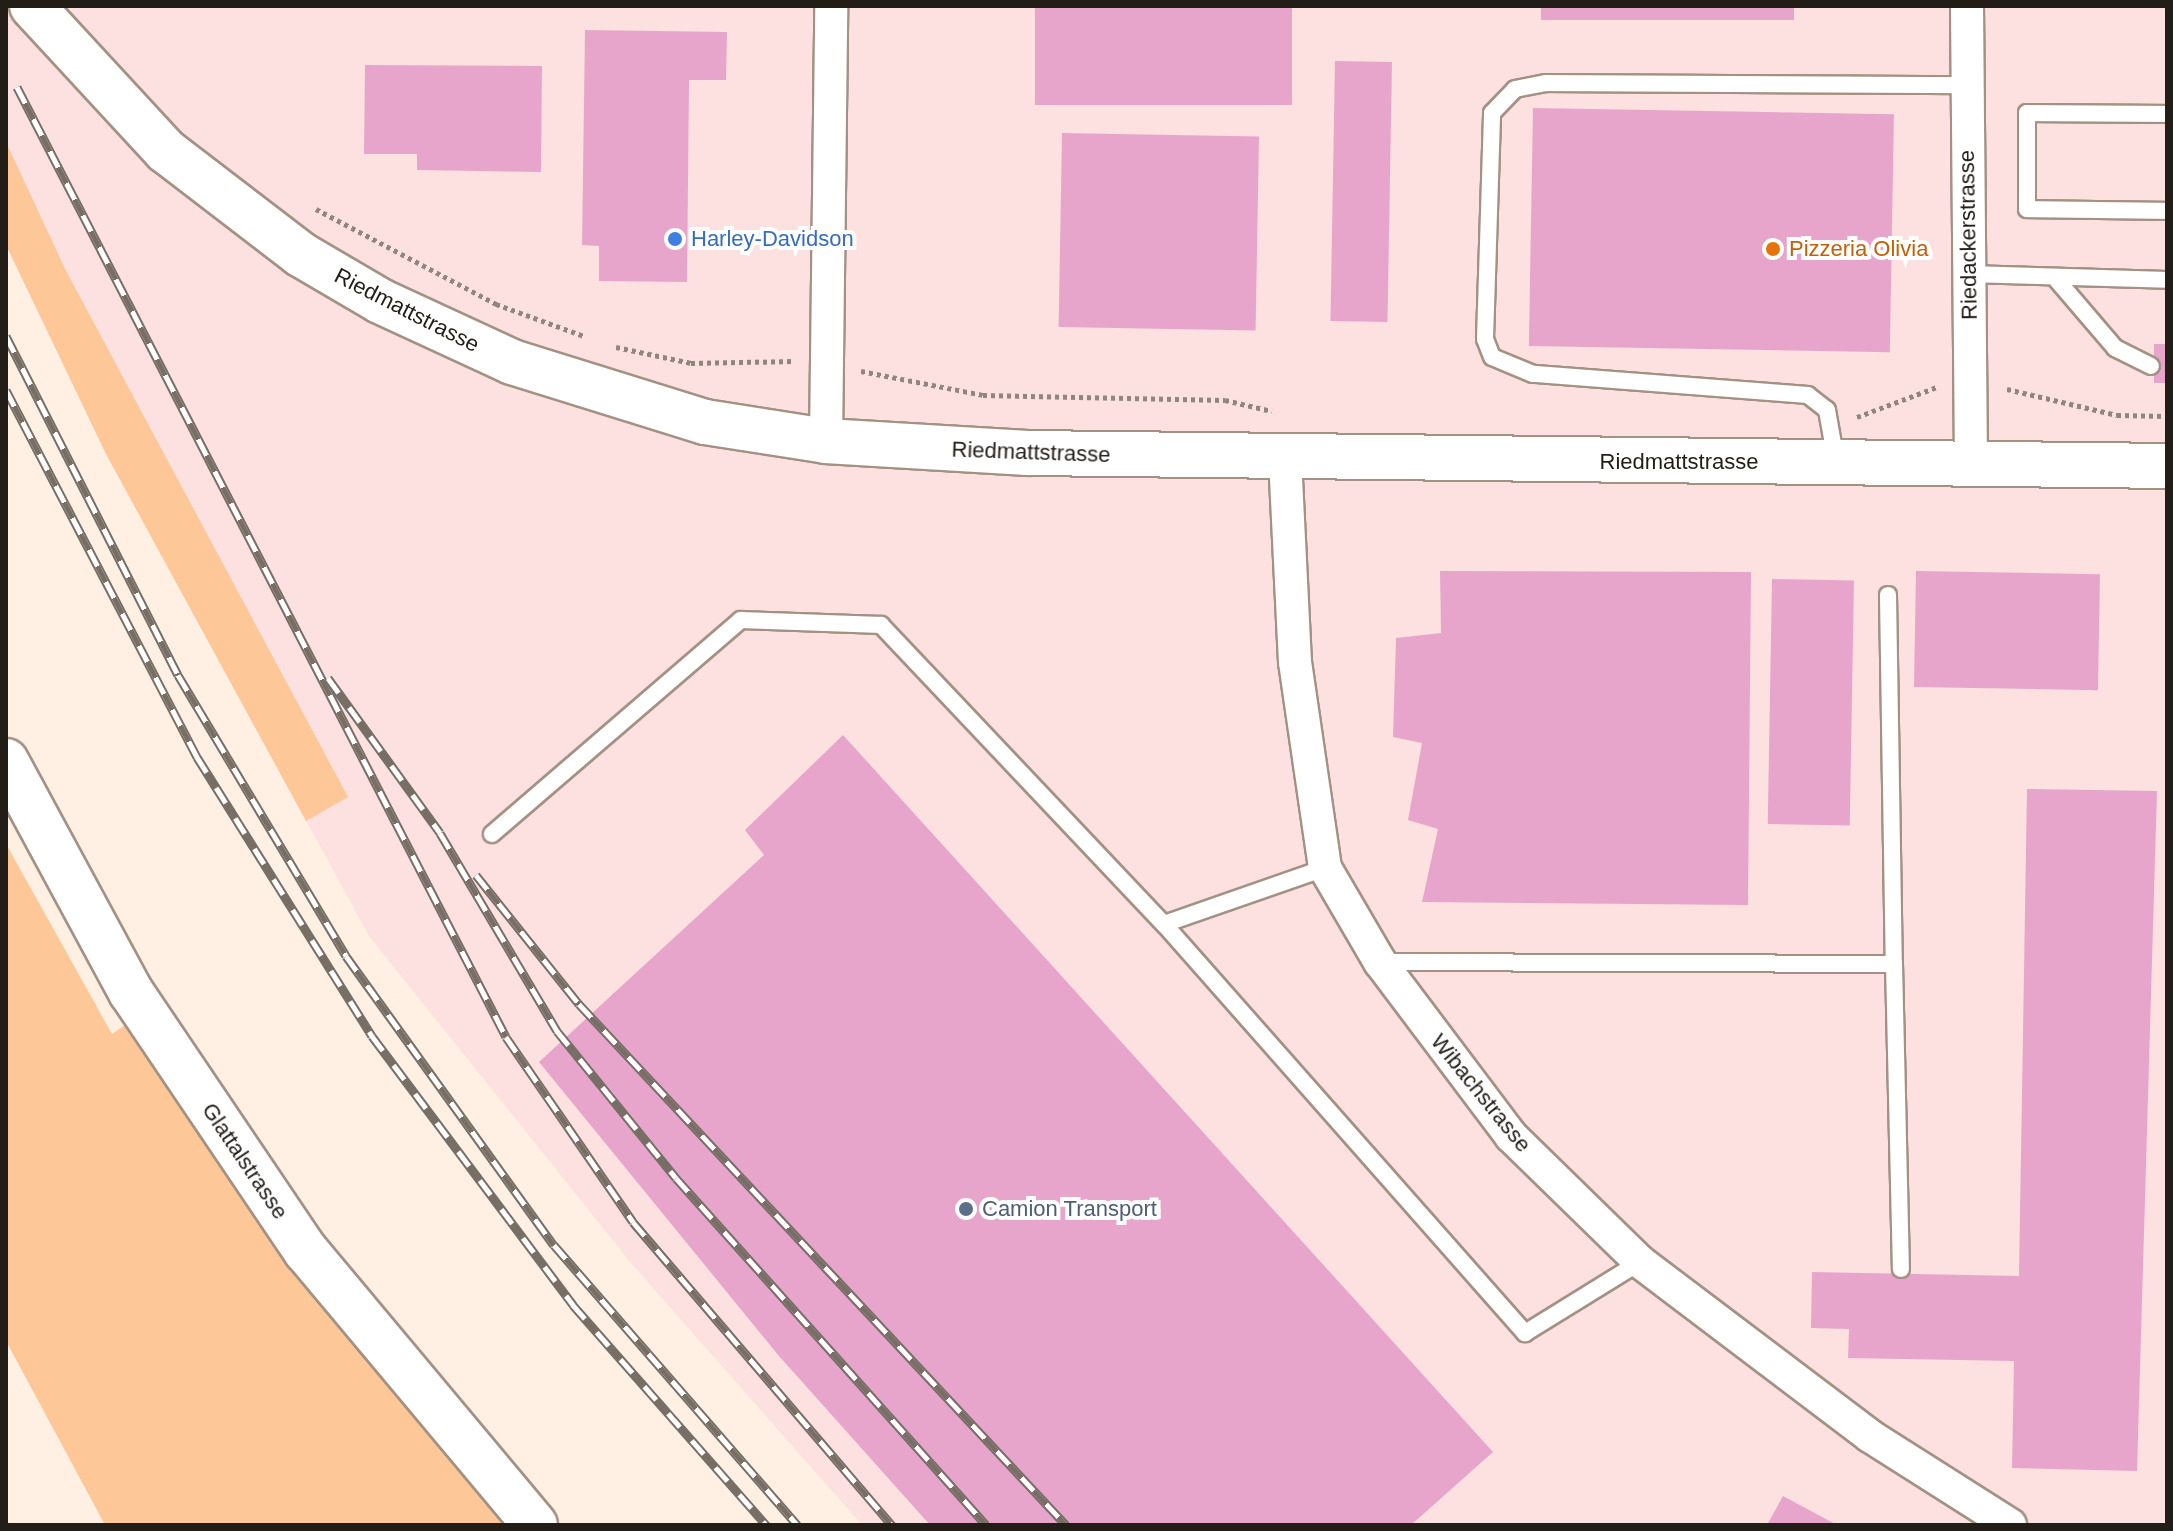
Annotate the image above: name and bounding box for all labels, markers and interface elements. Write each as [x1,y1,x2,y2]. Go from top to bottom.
street label: Riedackerstrasse [1953,150,1983,320]
place label: Harley-Davidson [691,226,854,252]
marker: Harley-Davidson [666,230,684,248]
place label: Pizzeria Olivia [1789,236,1928,262]
marker: Pizzeria Olivia [1764,240,1782,258]
street label: Riedmattstrasse [330,262,484,358]
street label: Riedmattstrasse [951,436,1111,468]
street label: Riedmattstrasse [1600,449,1758,475]
street label: Wibachstrasse [1425,1029,1537,1157]
street label: Glattalstrasse [196,1098,294,1224]
place label: Camion Transport [982,1196,1157,1222]
marker: Camion Transport [957,1200,975,1218]

